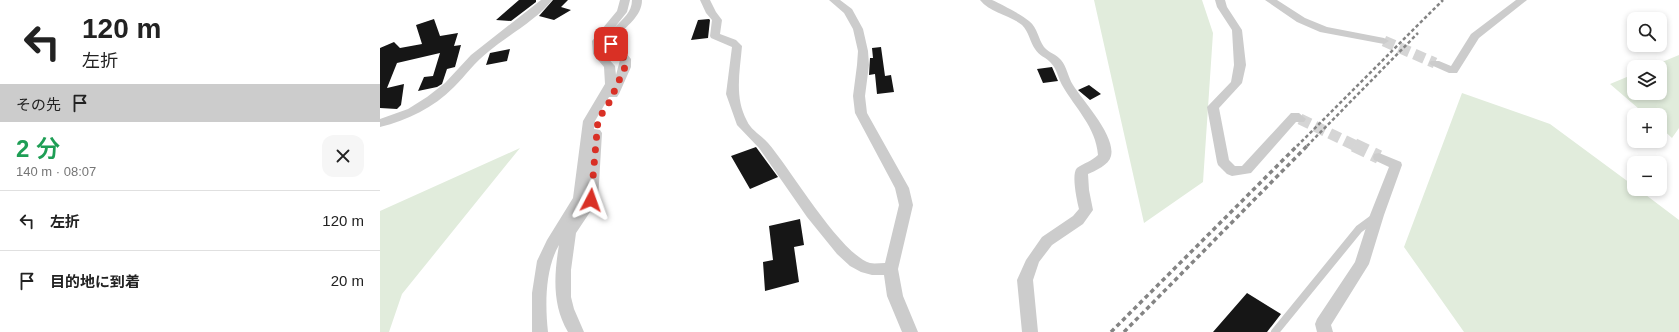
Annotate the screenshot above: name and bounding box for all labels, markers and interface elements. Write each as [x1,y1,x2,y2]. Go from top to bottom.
map controls [1627,12,1667,196]
button: search [1627,12,1667,52]
text: 120 m [82,13,161,44]
icon: left [16,16,68,68]
pin [594,27,628,61]
icon: arrive [600,33,622,55]
text: 左折 [82,51,118,71]
button: layers [1627,60,1667,100]
icon: arrive [69,92,91,114]
text: その先 [16,96,61,113]
button: + [1627,108,1667,148]
text: 2 分 [16,135,60,162]
button: close [322,135,364,177]
button: − [1627,156,1667,196]
text: 140 m · 08:07 [16,164,96,179]
position arrow [570,179,612,221]
icon: left [16,210,38,232]
text: 120 m [322,212,364,229]
text: 左折 [50,213,80,230]
icon: arrive [16,270,38,292]
text: 20 m [331,272,364,289]
text: 目的地に到着 [50,273,140,290]

